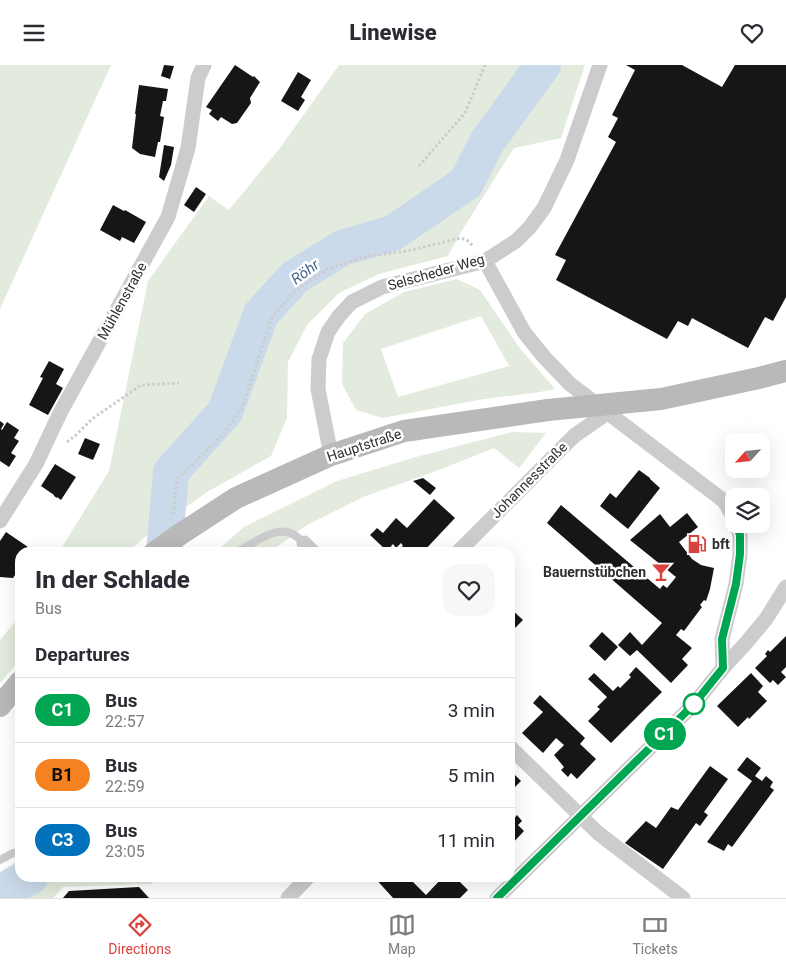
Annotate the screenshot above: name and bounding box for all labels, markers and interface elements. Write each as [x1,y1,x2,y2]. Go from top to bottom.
icon: menu [20,19,48,47]
icon: heart [738,19,766,47]
text: Linewise [349,20,437,45]
street label: Selscheder Weg [386,251,486,293]
water label: Röhr [287,255,323,288]
street label: Mühlenstraße [94,260,150,342]
street label: Hauptstraße [325,425,403,465]
north arrow [725,433,770,477]
map controls [725,433,770,533]
street label: Johannesstraße [488,439,570,521]
button: layers [725,488,770,533]
fuel station icon: bft [686,533,708,555]
place label: bft [712,536,730,552]
bar icon: Bauernstübchen [650,561,672,583]
button: heart [443,564,495,616]
place label: Bauernstübchen [543,564,646,580]
text: In der Schlade [35,566,190,594]
text: Bus [35,599,62,618]
text: Departures [35,643,130,666]
text: Bus [105,689,138,712]
unlabelled marker [683,693,705,715]
text: C1 [51,699,74,720]
text: 3 min [448,699,495,722]
text: 22:57 [105,712,145,731]
line badge: C1 [642,718,688,750]
text: C1 [654,723,676,744]
text: Bus [105,754,138,777]
text: B1 [52,764,73,785]
text: 5 min [448,764,495,787]
text: 22:59 [105,777,145,796]
text: Bus [105,819,138,842]
text: C3 [51,829,74,850]
text: 11 min [437,829,495,852]
text: 23:05 [105,842,145,861]
tab: Directions [108,911,171,957]
tab: Map [388,911,416,957]
tab: Tickets [632,911,678,957]

